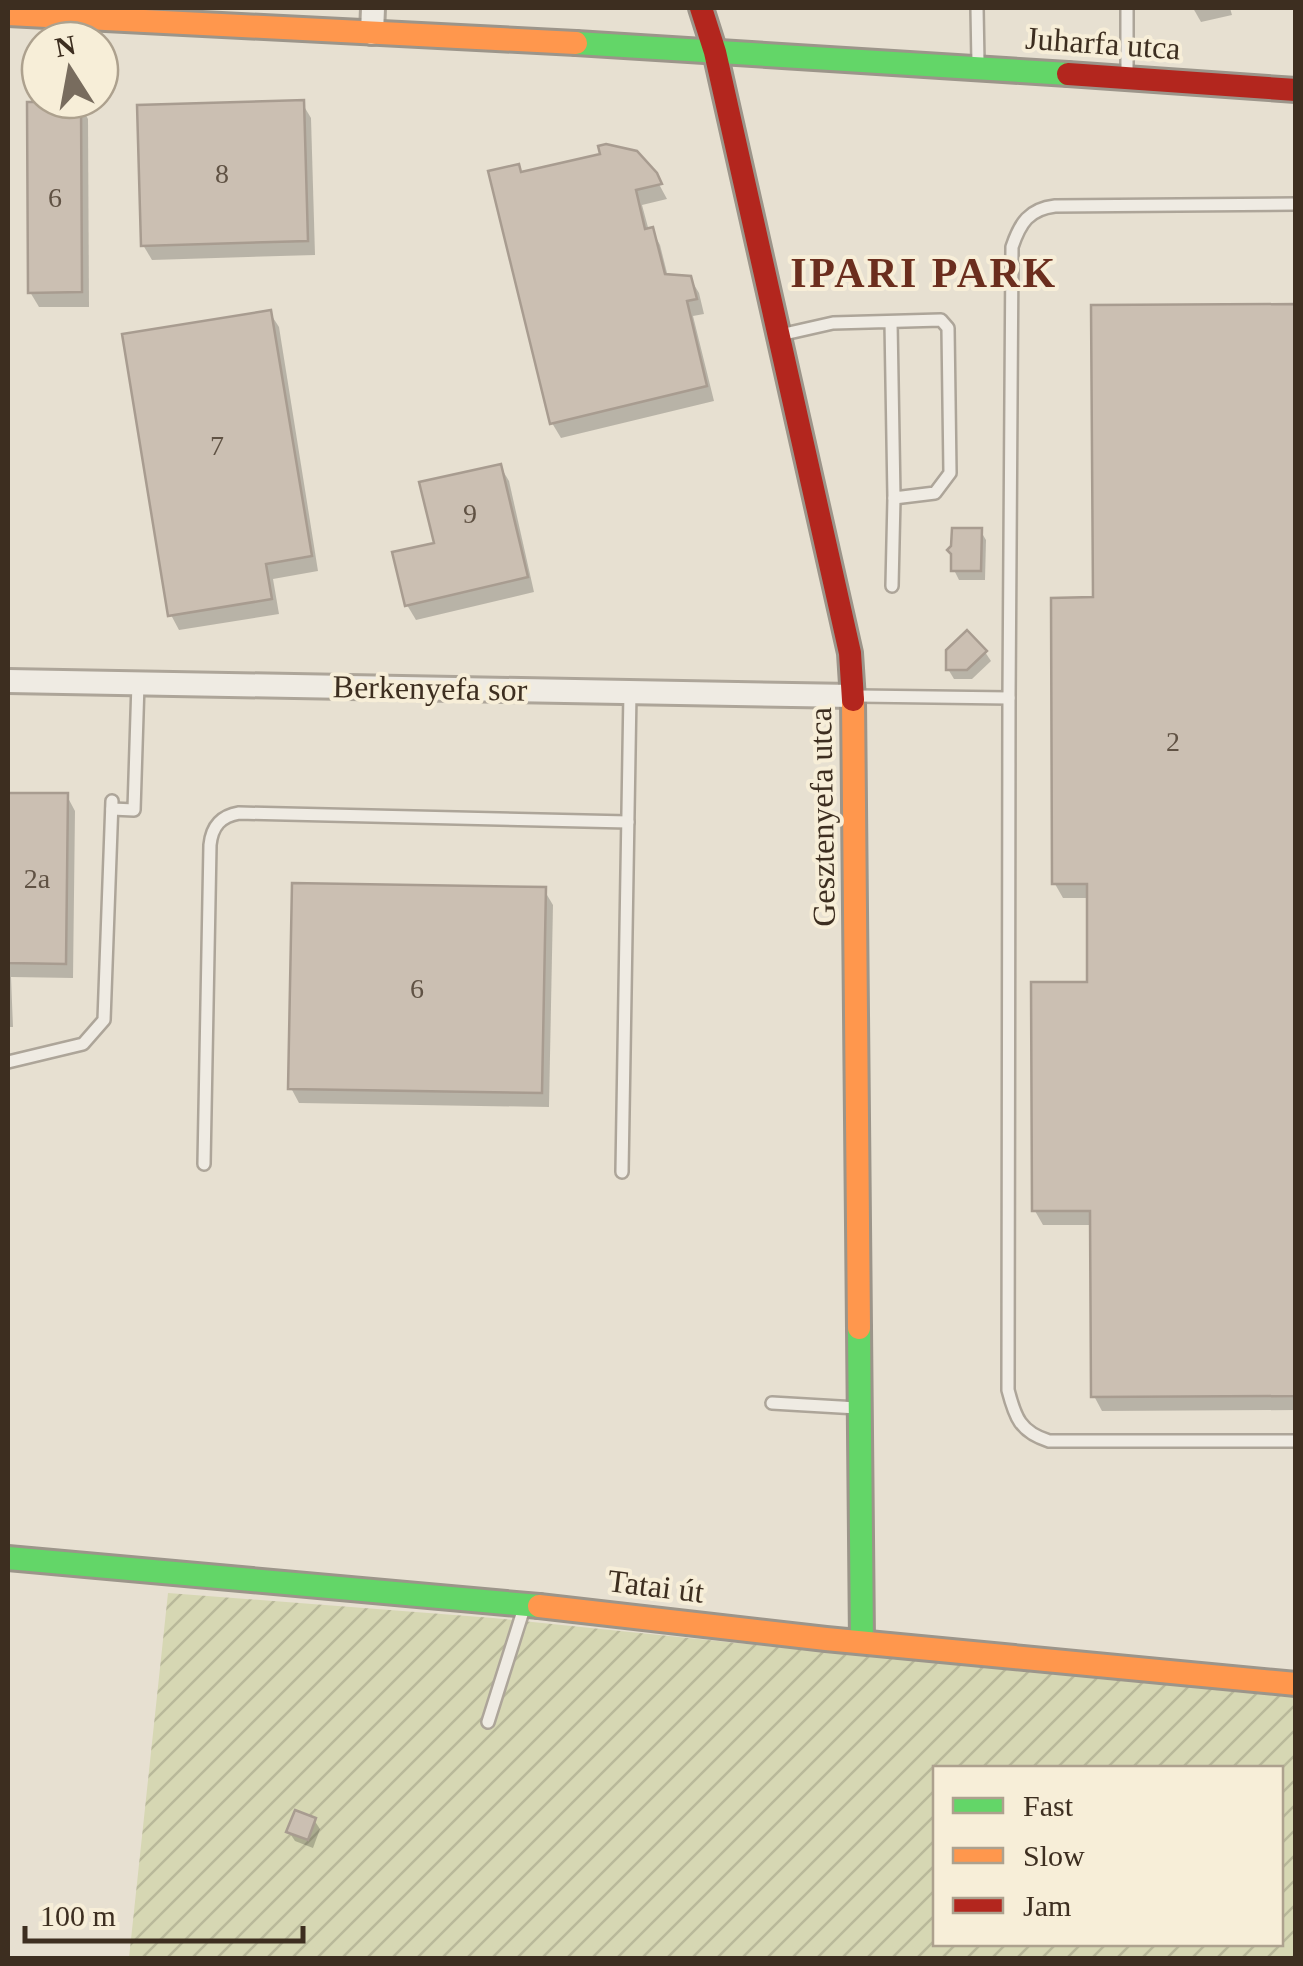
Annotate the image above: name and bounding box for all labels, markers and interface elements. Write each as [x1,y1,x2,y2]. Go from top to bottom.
north arrow [20,20,120,120]
street label: Juharfa utca [1024,20,1182,66]
text: N [52,29,78,63]
house number: 8 [215,158,229,189]
house number: 6 [48,182,62,213]
district label: IPARI PARK [790,250,1058,296]
house number: 7 [210,430,224,461]
house number: 9 [463,498,477,529]
street label: Berkenyefa sor [332,668,528,708]
street label: Gesztenyefa utca [802,707,842,927]
house number: 2 [1166,726,1180,757]
house number: 2a [24,863,51,894]
house number: 6 [410,973,424,1004]
street label: Tatai út [606,1562,706,1610]
legend [933,1766,1283,1946]
text: Fast [1023,1789,1074,1822]
text: Slow [1023,1839,1085,1872]
scale bar [25,1881,302,1943]
text: Jam [1023,1889,1071,1922]
text: 100 m [40,1899,116,1932]

